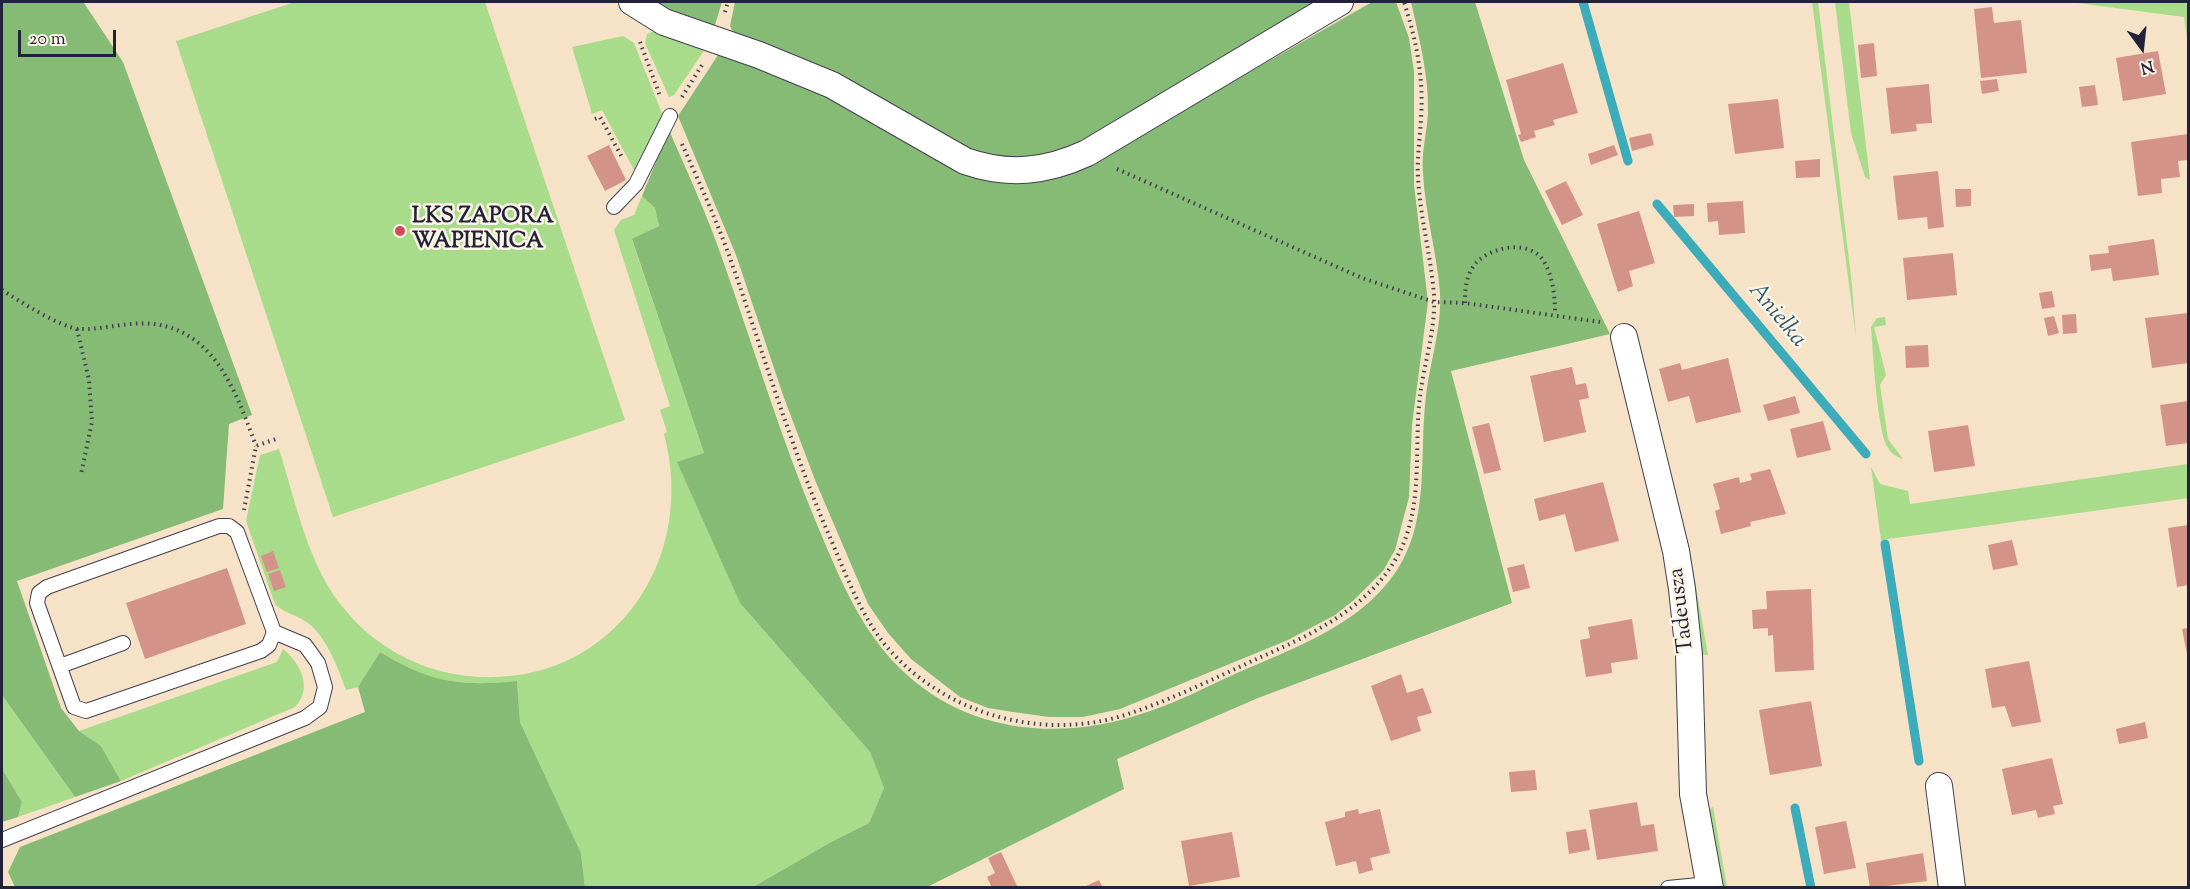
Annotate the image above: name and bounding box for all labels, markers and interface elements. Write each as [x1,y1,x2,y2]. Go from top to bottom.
scale bar [21,18,118,56]
north arrow [2112,18,2172,78]
text: 20 m [29,27,66,53]
text: N [2138,53,2156,79]
place label: LKS ZAPORA WAPIENICA [412,205,554,256]
marker: LKS ZAPORA WAPIENICA [393,224,407,238]
water label: Anielka [1741,278,1811,354]
street label: Tadeusza [1665,566,1701,654]

